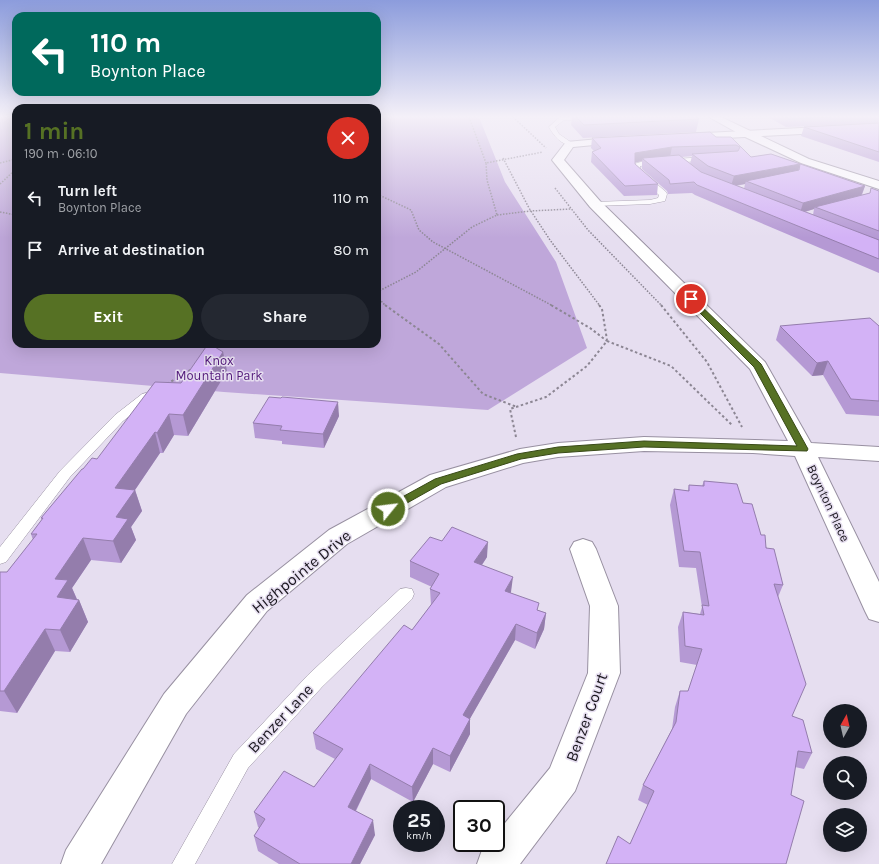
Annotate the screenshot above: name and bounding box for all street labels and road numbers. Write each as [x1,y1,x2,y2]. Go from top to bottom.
street label: Boynton Place [804,462,853,544]
street label: Highpointe Drive [248,526,355,617]
street label: Benzer Court [562,670,611,764]
street label: Benzer Lane [244,680,317,757]

